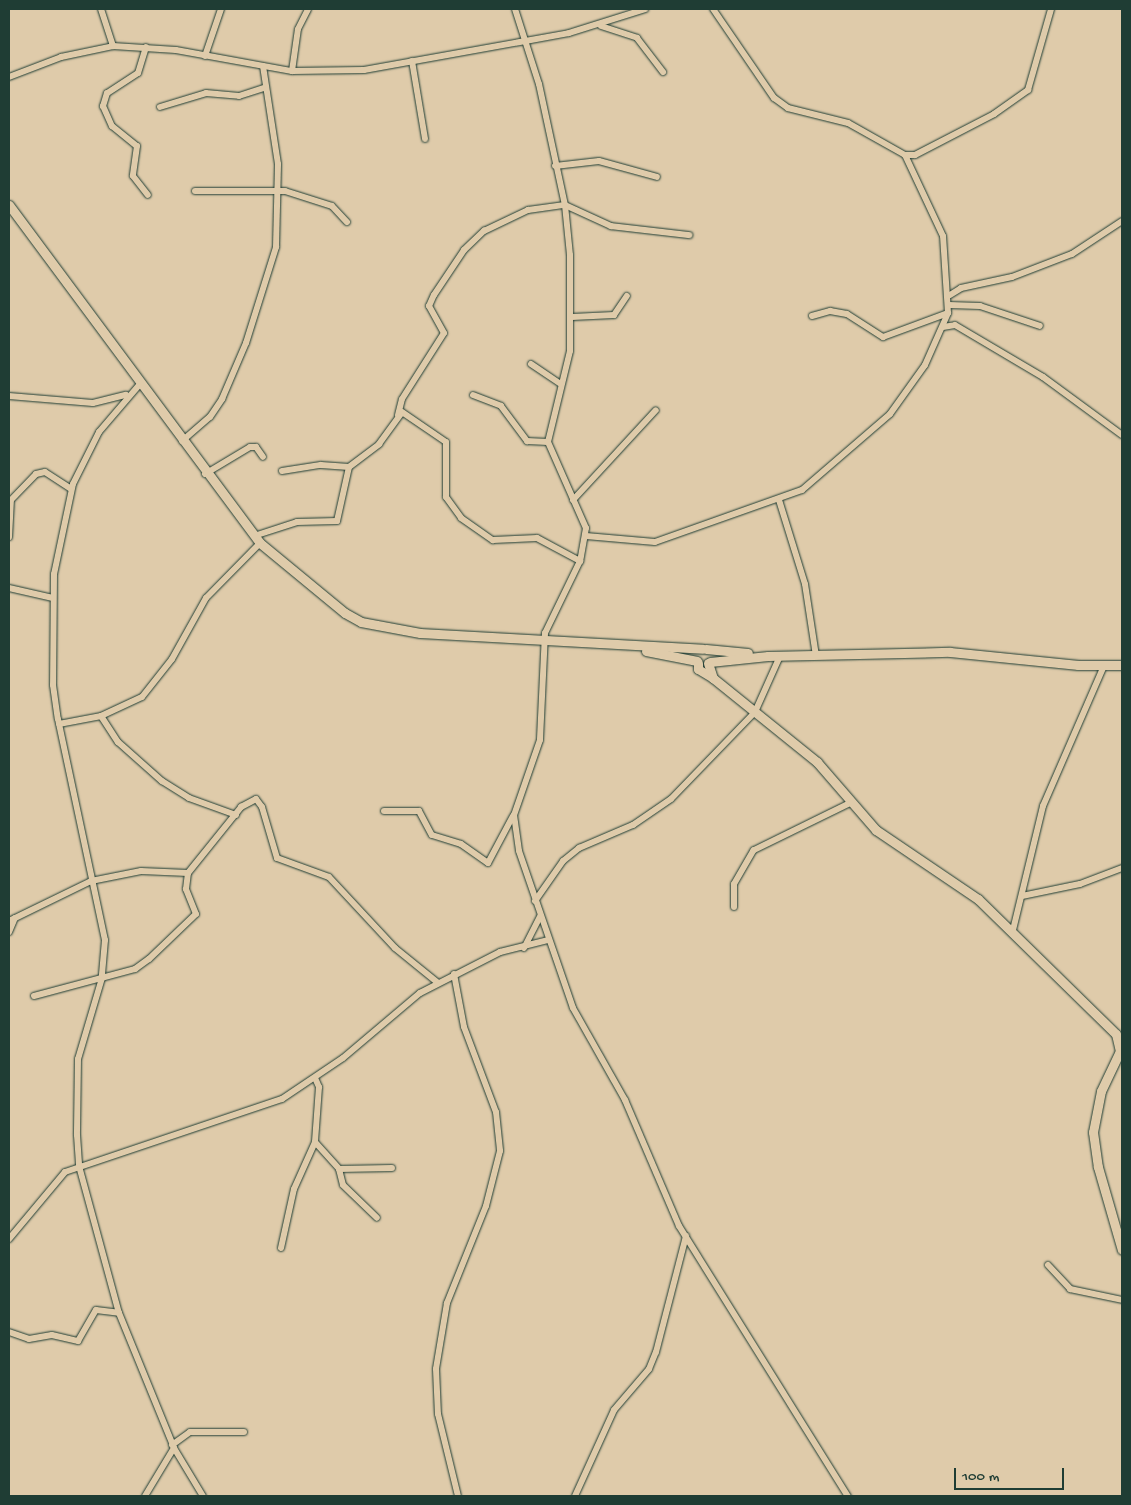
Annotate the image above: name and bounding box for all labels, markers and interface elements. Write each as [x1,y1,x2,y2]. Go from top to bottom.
scale bar [956,1458,1066,1490]
text: 100 m [962,1468,999,1486]

